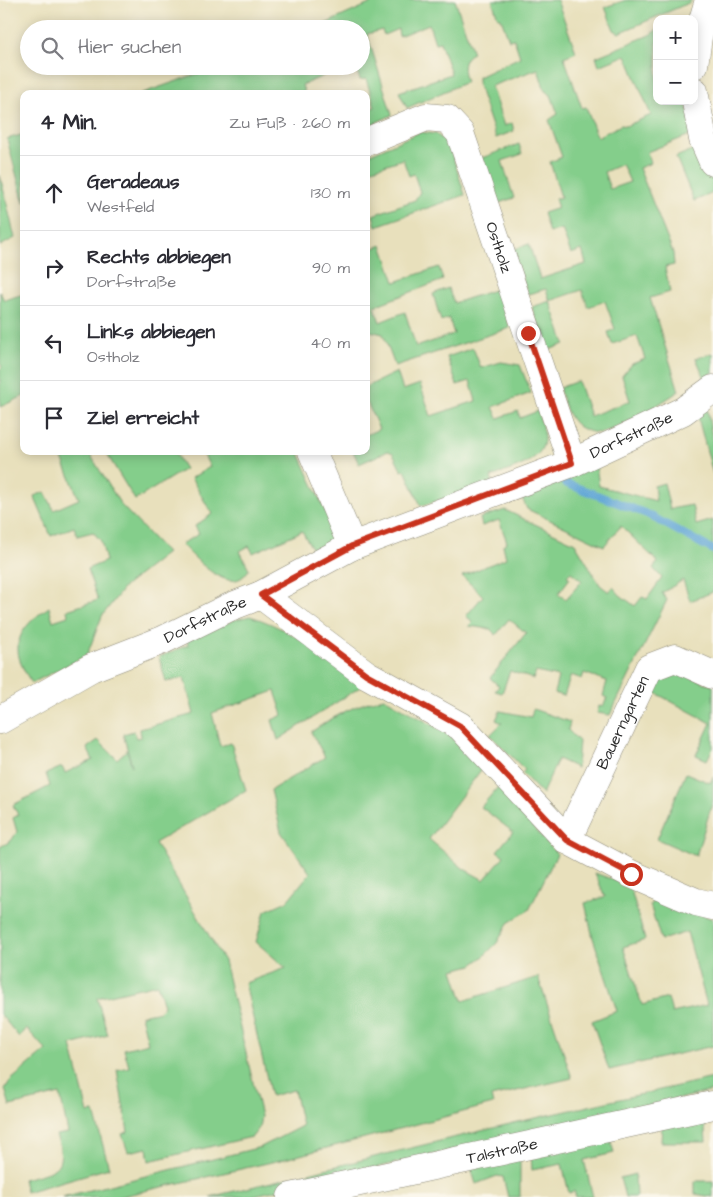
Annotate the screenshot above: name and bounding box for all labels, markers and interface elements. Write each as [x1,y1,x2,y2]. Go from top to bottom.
map controls [653,15,698,105]
button: + [653,15,698,60]
search box [20,20,370,75]
icon: search [38,34,66,62]
text: Hier suchen [78,34,181,61]
button: − [653,60,698,105]
text: 4 Min. [40,108,97,137]
text: Zu Fuß · 260 m [229,112,350,134]
text: Geradeaus [87,169,179,196]
icon: ahead [40,179,68,207]
text: 130 m [311,182,350,204]
text: Westfeld [87,196,154,218]
street label: Ostholz [480,219,518,276]
text: Rechts abbiegen [87,244,231,271]
icon: right [40,254,68,282]
text: 90 m [312,257,350,279]
text: Dorfstraße [87,271,176,293]
text: Links abbiegen [87,319,215,346]
route end [517,322,540,345]
icon: left [40,329,68,357]
text: 40 m [310,332,350,354]
text: Ostholz [87,346,140,368]
icon: arrive [40,404,68,432]
text: Ziel erreicht [87,405,199,432]
street label: Dorfstraße [586,406,677,464]
street label: Dorfstraße [160,591,250,649]
street label: Bauerngarten [591,672,655,773]
route start [620,863,643,886]
street label: Talstraße [464,1132,540,1169]

